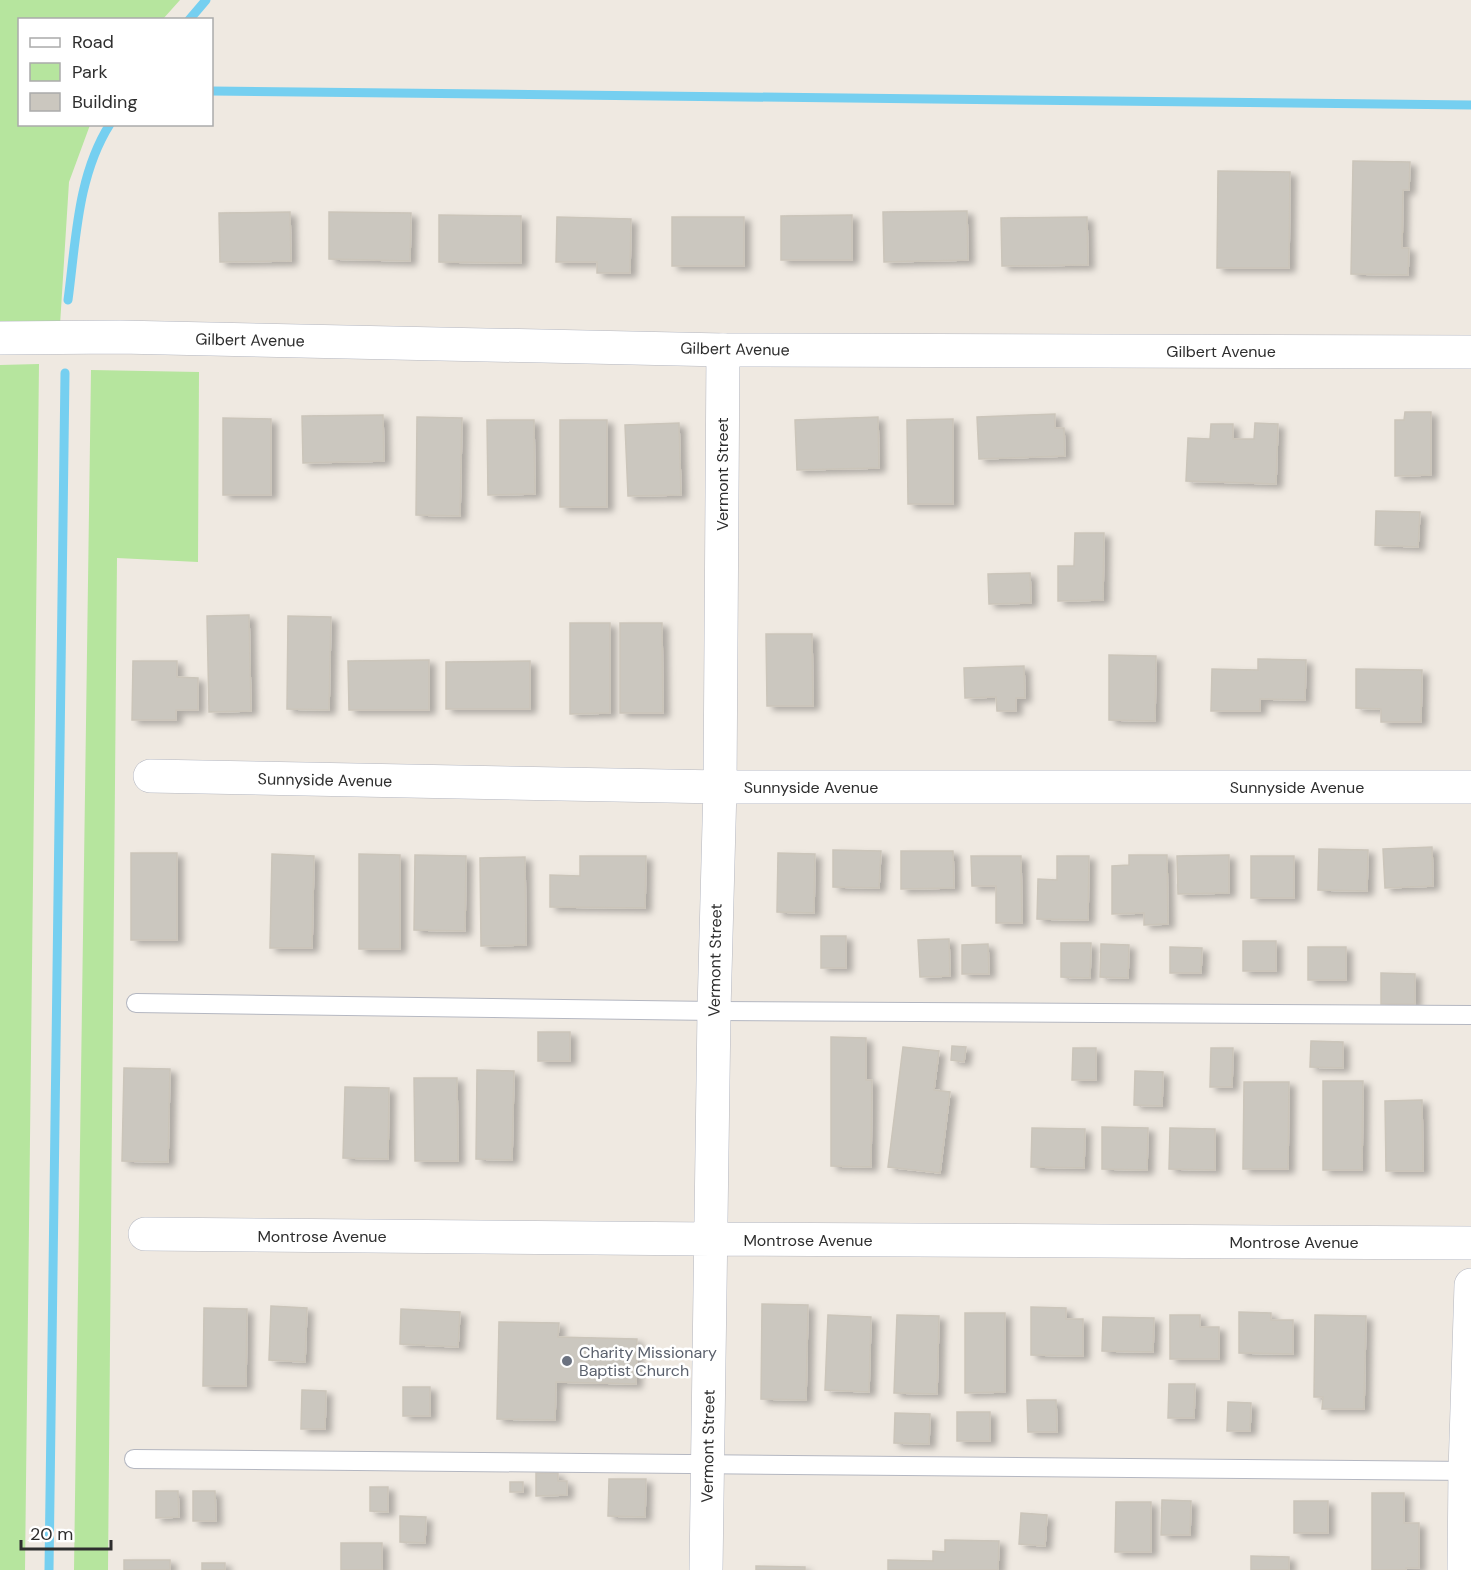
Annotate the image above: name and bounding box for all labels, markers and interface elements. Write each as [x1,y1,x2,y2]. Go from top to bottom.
legend [18,18,213,126]
text: Road [72,30,114,54]
text: Park [72,60,108,84]
text: Building [72,90,137,114]
street label: Gilbert Avenue [195,329,305,351]
street label: Gilbert Avenue [680,338,790,360]
street label: Gilbert Avenue [1166,341,1276,362]
street label: Vermont Street [712,417,733,531]
street label: Sunnyside Avenue [258,768,392,792]
street label: Sunnyside Avenue [744,777,878,798]
street label: Sunnyside Avenue [1230,777,1364,798]
street label: Vermont Street [704,903,726,1017]
street label: Montrose Avenue [257,1226,387,1247]
street label: Montrose Avenue [743,1230,873,1251]
street label: Montrose Avenue [1229,1232,1359,1253]
place label: Charity Missionary Baptist Church [579,1342,717,1381]
marker: Charity Missionary Baptist Church [560,1354,574,1368]
street label: Vermont Street [697,1389,719,1503]
scale bar [21,1513,111,1551]
text: 20 m [30,1522,73,1546]

